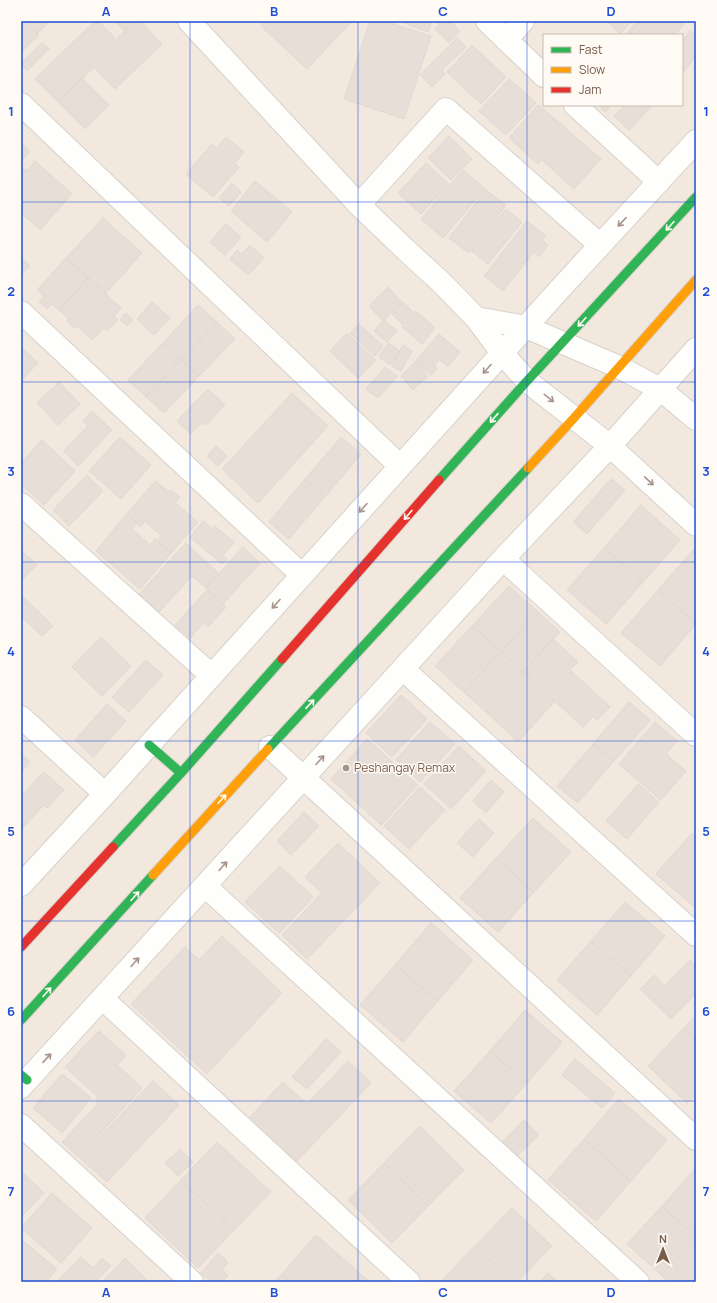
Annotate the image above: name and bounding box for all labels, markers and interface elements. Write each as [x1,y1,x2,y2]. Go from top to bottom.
text: A [102,2,111,20]
text: B [270,2,278,20]
text: C [438,2,448,20]
text: D [606,2,616,20]
legend [543,34,683,106]
text: Fast [579,41,603,58]
text: Slow [579,61,605,78]
text: Jam [579,81,601,98]
text: 1 [8,102,14,120]
text: 1 [703,102,709,120]
one-way arrow [618,216,627,226]
one-way arrow [665,221,674,231]
text: 2 [7,282,15,300]
text: 2 [702,282,710,300]
one-way arrow [578,317,587,328]
one-way arrow [483,364,492,375]
one-way arrow [543,394,554,402]
one-way arrow [489,413,499,423]
text: 3 [7,462,15,480]
text: 3 [702,462,710,480]
one-way arrow [643,476,653,485]
one-way arrow [359,502,368,512]
one-way arrow [404,510,413,520]
one-way arrow [271,599,281,609]
text: 4 [7,642,15,660]
text: 4 [702,642,710,660]
one-way arrow [306,699,315,709]
one-way arrow [315,755,325,765]
place label: Peshangay Remax [354,759,456,776]
marker: Peshangay Remax [341,763,351,773]
one-way arrow [218,794,227,805]
text: 5 [7,822,15,840]
text: 5 [702,822,710,840]
one-way arrow [218,861,228,871]
one-way arrow [130,891,139,901]
one-way arrow [131,957,140,967]
one-way arrow [43,986,52,997]
text: 6 [7,1002,15,1020]
text: 6 [702,1002,710,1020]
one-way arrow [43,1053,52,1063]
text: 7 [8,1182,15,1200]
text: 7 [703,1182,710,1200]
north arrow [643,1229,683,1269]
text: N [659,1231,667,1246]
text: A [102,1283,111,1301]
text: B [270,1283,278,1301]
text: C [438,1283,448,1301]
text: D [606,1283,616,1301]

